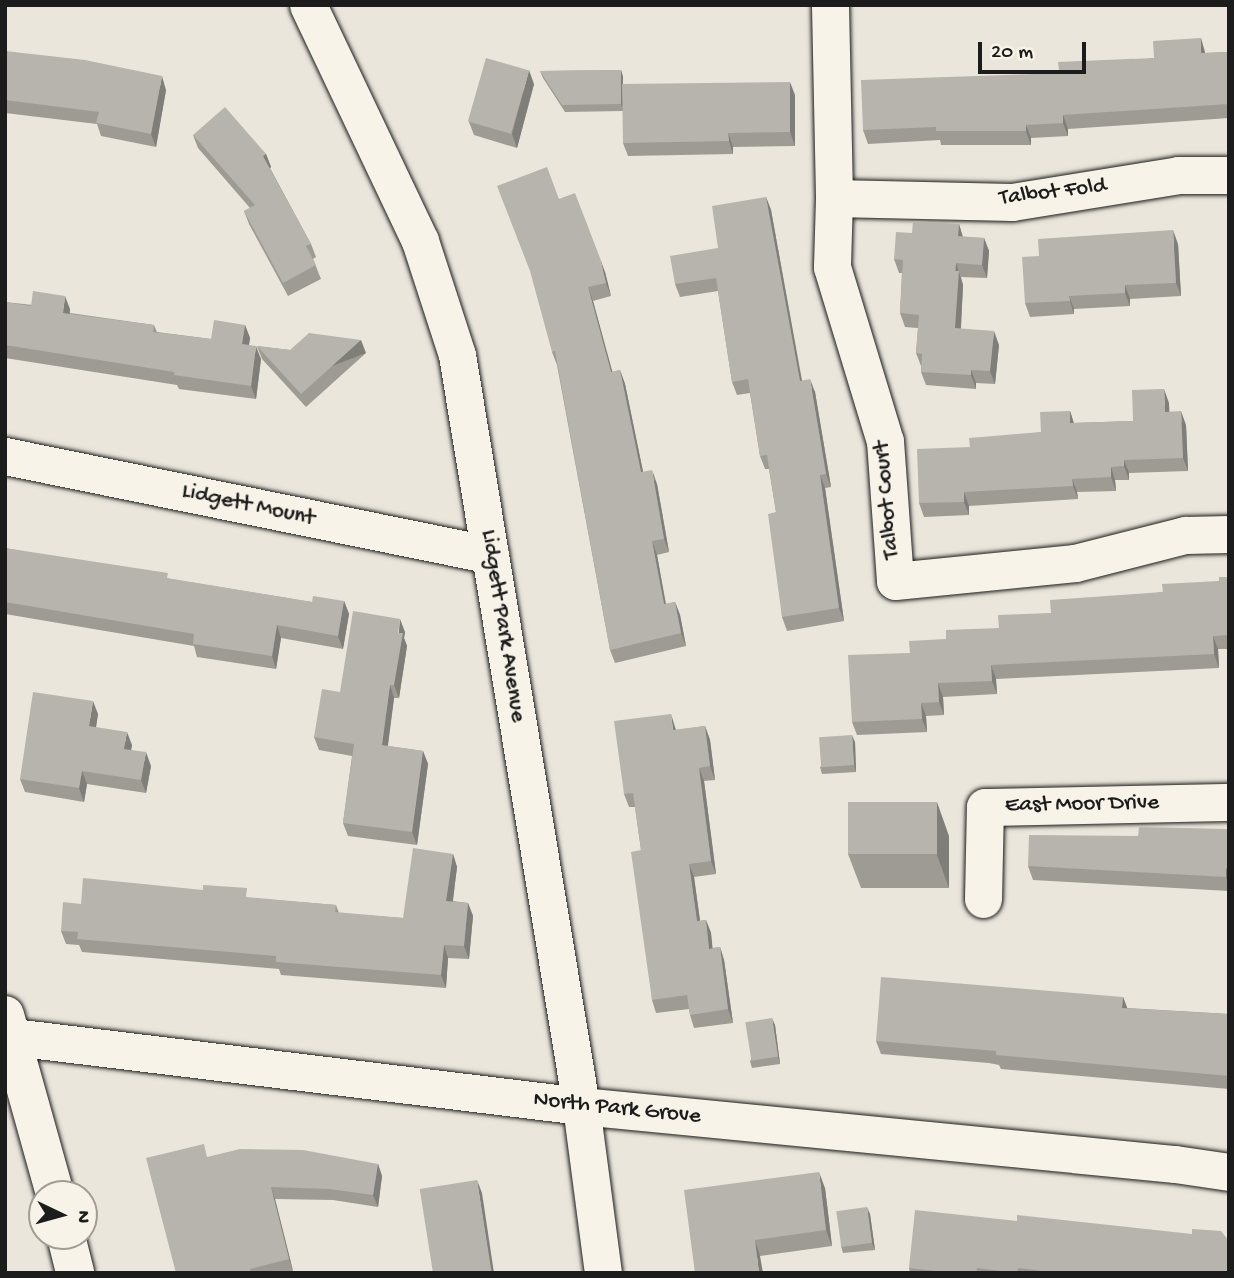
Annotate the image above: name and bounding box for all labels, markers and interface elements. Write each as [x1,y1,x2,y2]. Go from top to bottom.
scale bar [982,28,1090,72]
text: 20 m [991,41,1033,66]
street label: Talbot Fold [998,173,1108,213]
street label: Talbot Court [869,440,907,560]
street label: Lidgett Mount [179,478,317,534]
street label: Lidgett Park Avenue [473,528,531,724]
street label: East Moor Drive [1005,790,1159,820]
street label: North Park Grove [532,1086,702,1132]
north arrow [28,1180,98,1250]
text: N [70,1210,94,1224]

